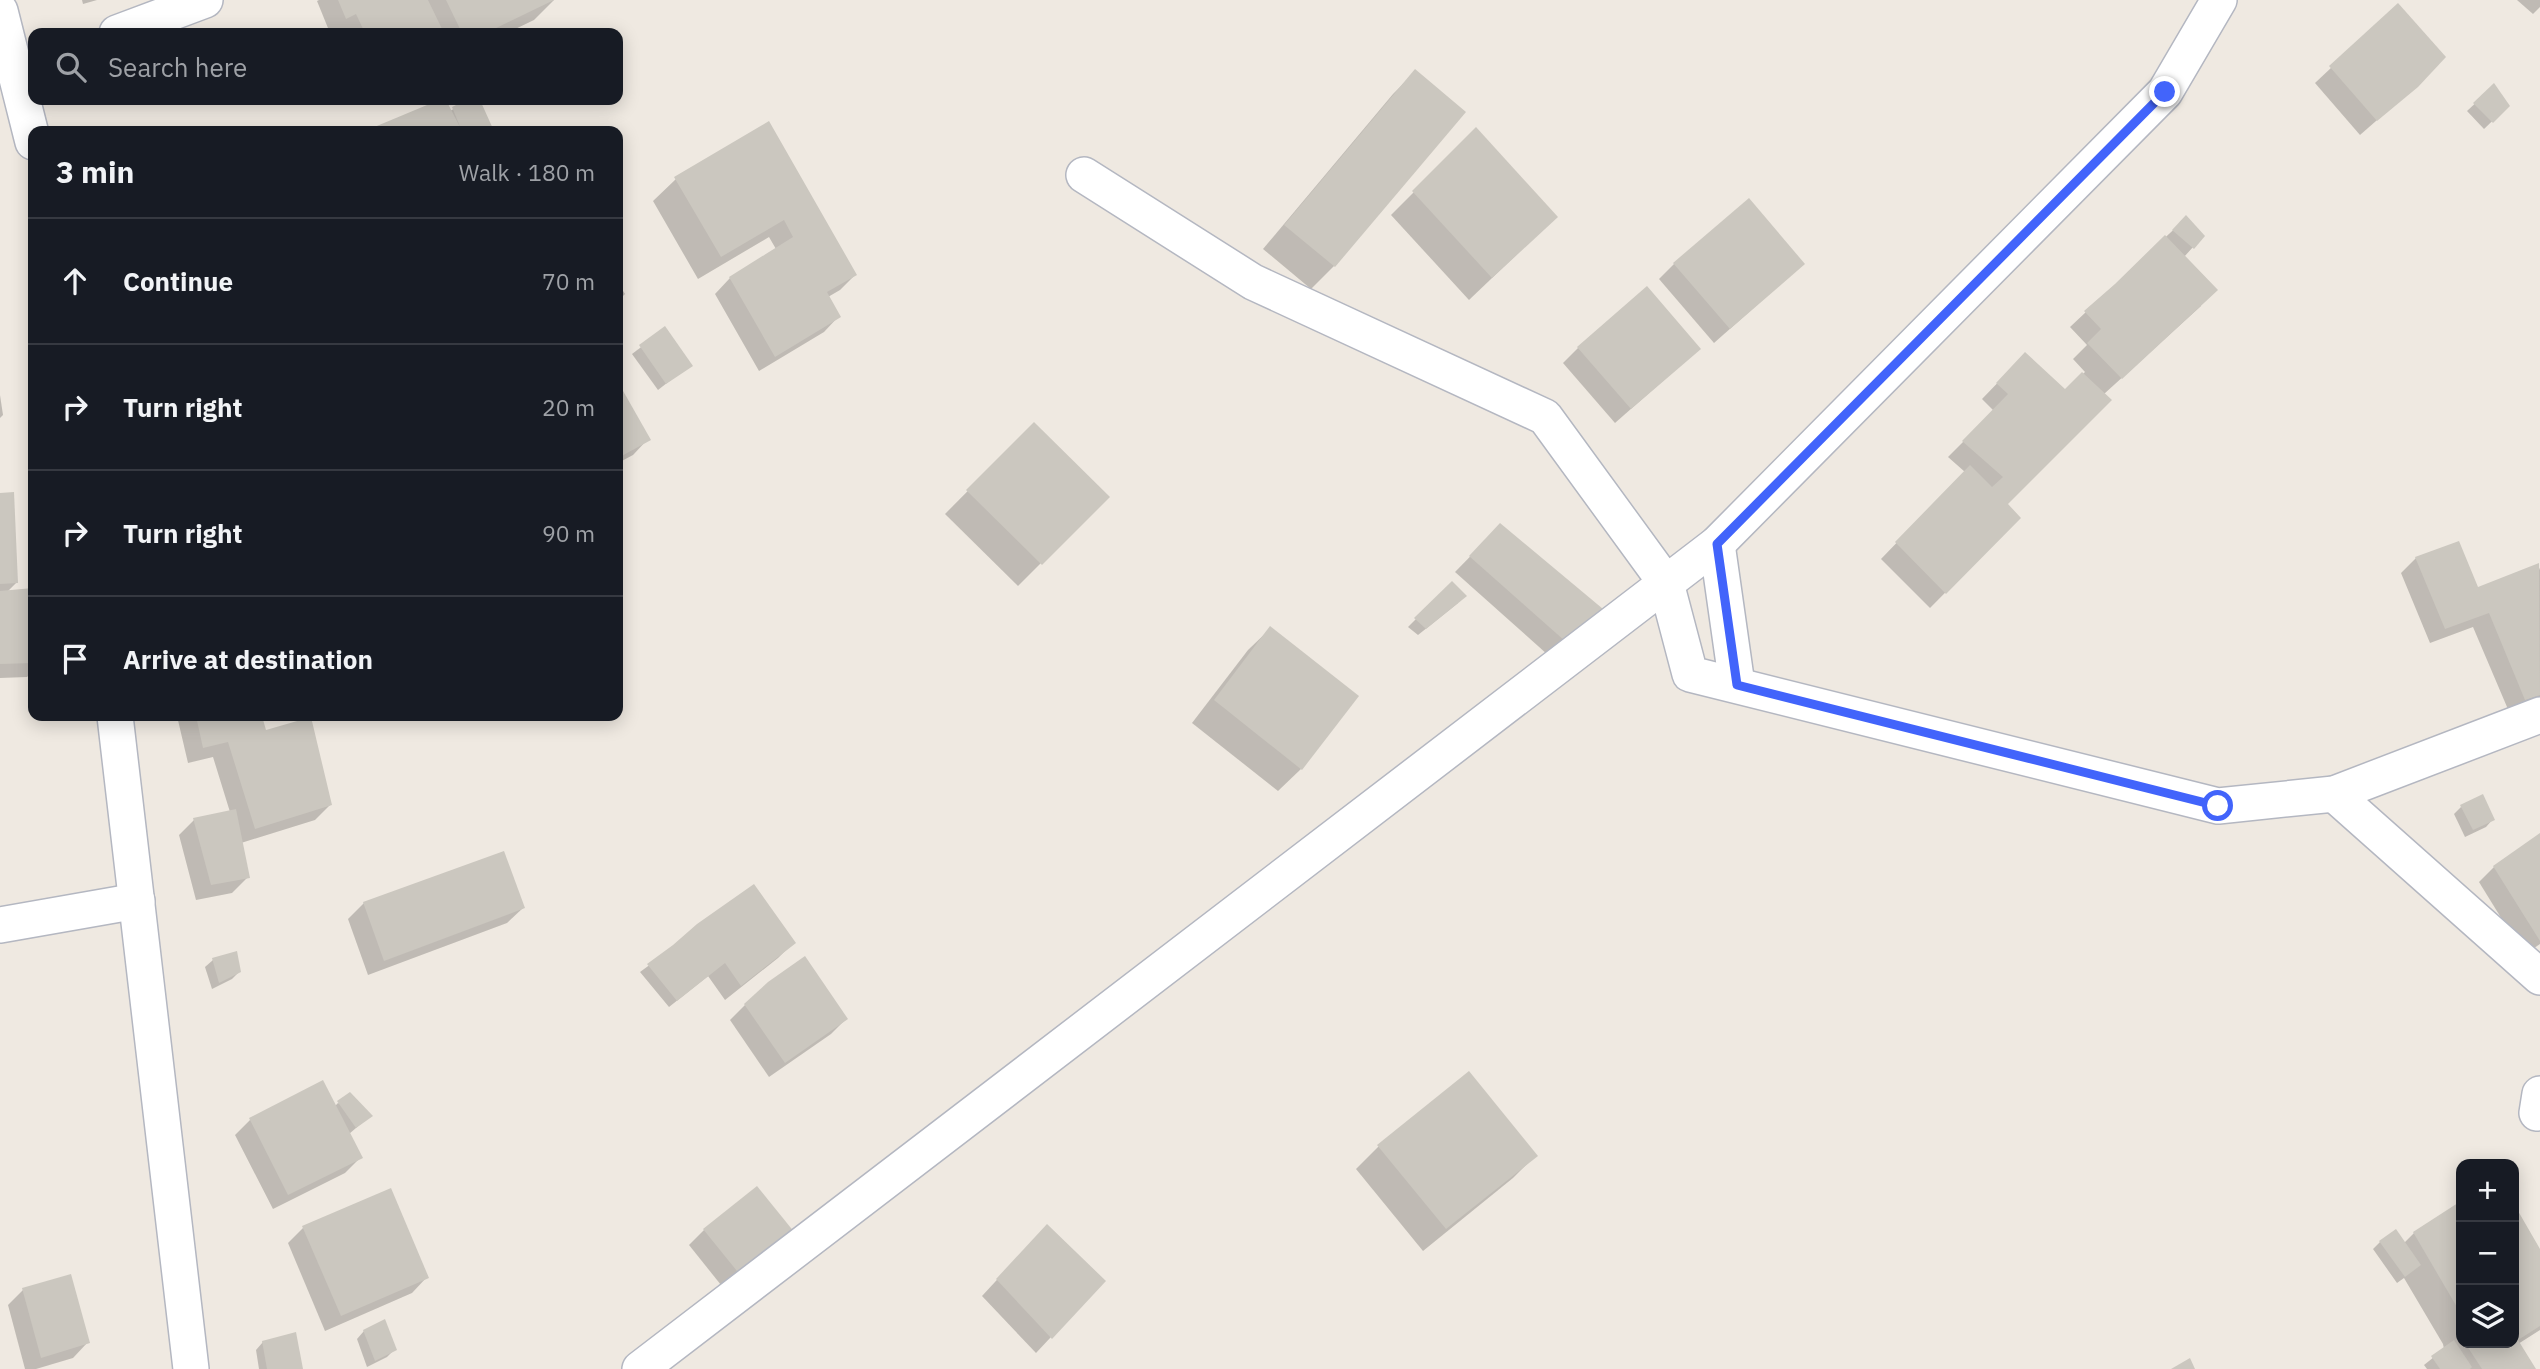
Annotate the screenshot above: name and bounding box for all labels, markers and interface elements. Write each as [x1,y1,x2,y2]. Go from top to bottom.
search box [28,28,623,105]
icon: search [52,48,90,86]
text: Search here [108,50,247,84]
route end [2149,76,2180,107]
text: 3 min [56,152,134,191]
text: Walk · 180 m [459,157,595,187]
icon: ahead [56,262,94,300]
text: Continue [123,264,233,298]
text: 70 m [542,266,595,296]
icon: right [56,388,94,426]
text: Turn right [123,390,242,424]
text: 20 m [542,392,595,422]
icon: right [56,514,94,552]
text: Turn right [123,516,242,550]
text: 90 m [542,518,595,548]
icon: arrive [56,640,94,678]
text: Arrive at destination [123,642,373,676]
route start [2202,790,2233,821]
map controls [2456,1159,2519,1348]
button: + [2456,1159,2519,1222]
button: − [2456,1222,2519,1285]
button: layers [2456,1285,2519,1348]

